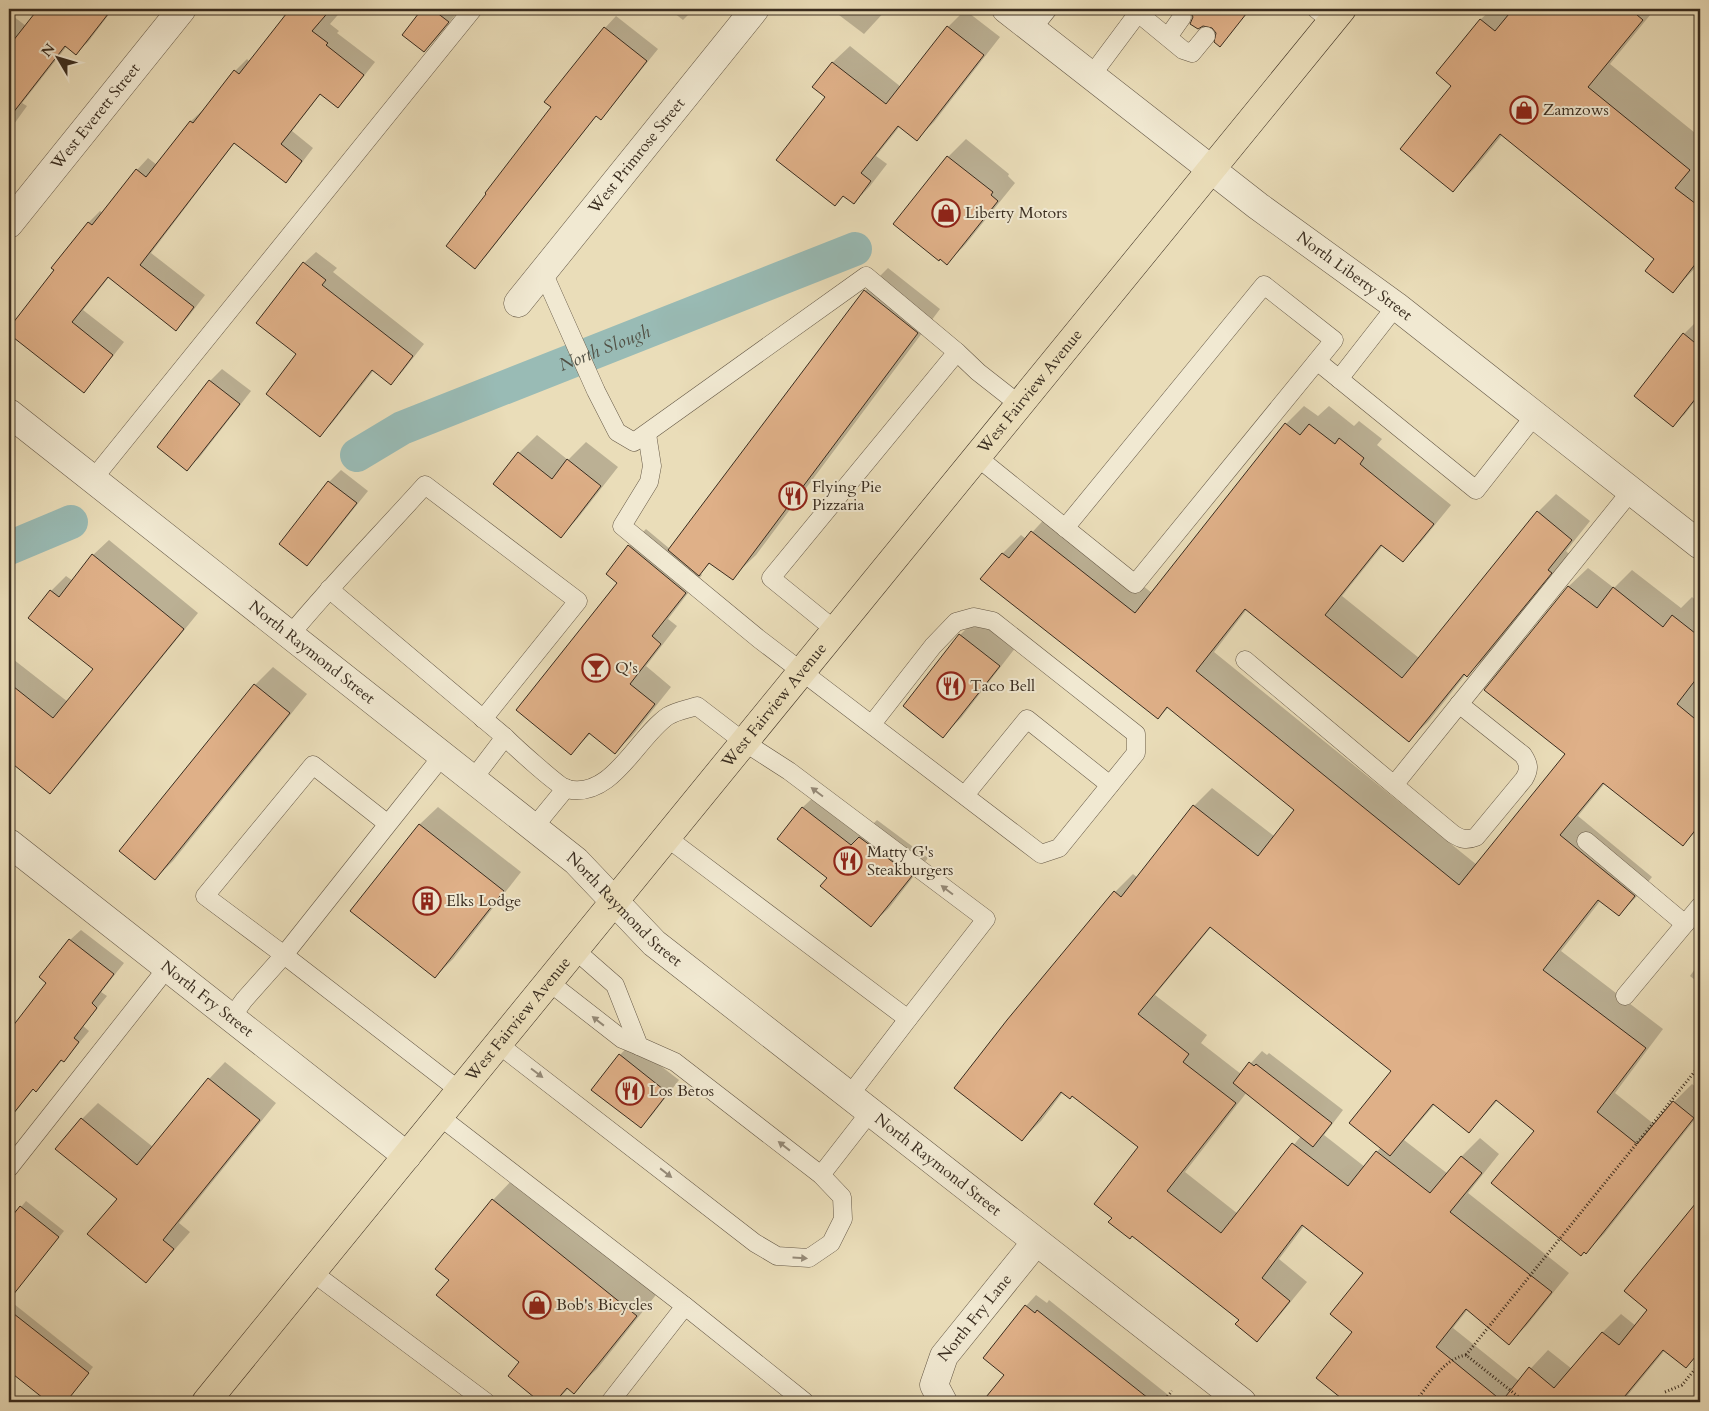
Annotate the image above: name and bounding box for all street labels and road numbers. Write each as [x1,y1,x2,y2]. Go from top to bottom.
street label: West Everett Street [45,59,145,175]
street label: West Primrose Street [583,93,690,219]
street label: North Liberty Street [1292,226,1417,326]
street label: West Fairview Avenue [972,324,1088,459]
street label: North Raymond Street [244,596,380,709]
street label: West Fairview Avenue [716,638,832,773]
street label: North Raymond Street [562,847,687,972]
street label: West Fairview Avenue [460,952,576,1087]
street label: North Fry Street [156,955,258,1042]
street label: North Raymond Street [870,1108,1006,1221]
street label: North Fry Lane [933,1269,1017,1366]

